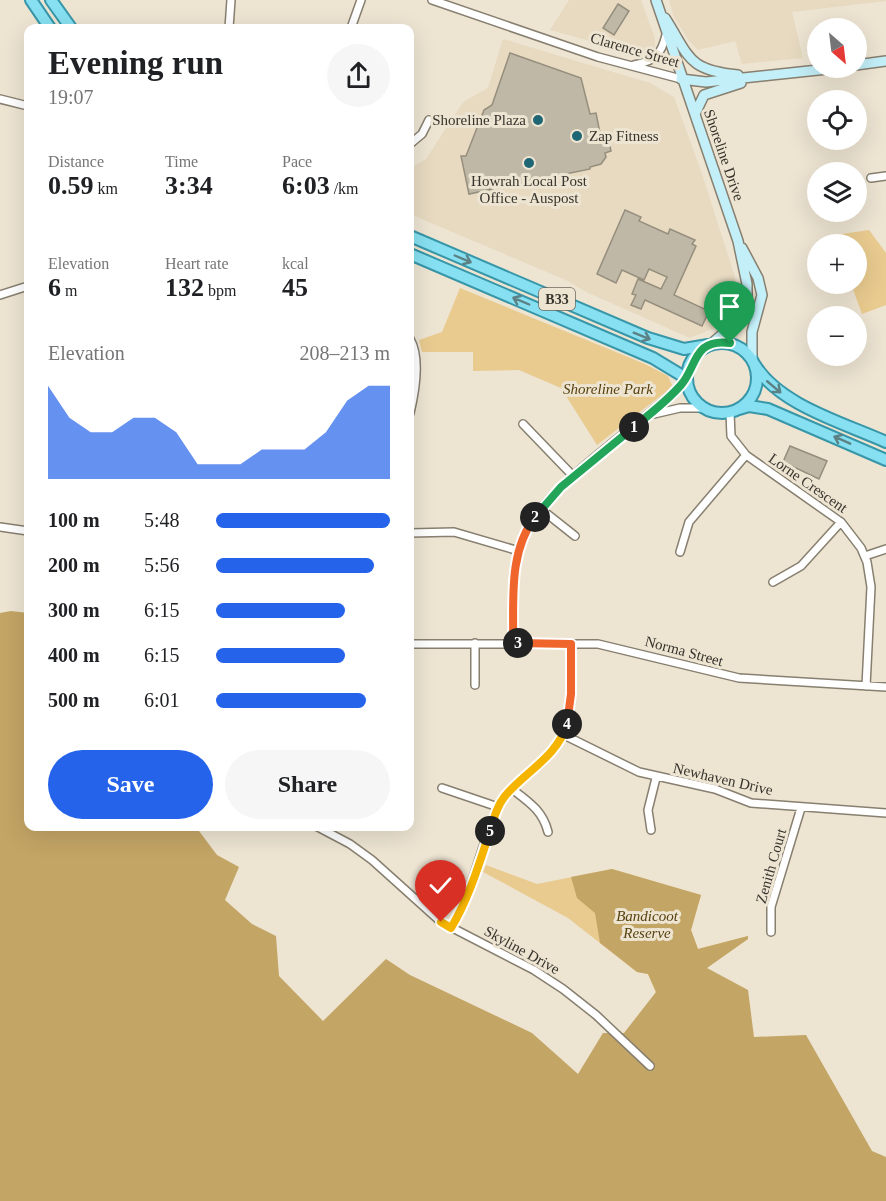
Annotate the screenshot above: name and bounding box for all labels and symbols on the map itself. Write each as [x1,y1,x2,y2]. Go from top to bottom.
north arrow [807,18,867,78]
street label: Clarence Street [589,30,682,71]
street label: Shoreline Drive [701,107,747,203]
place label: Shoreline Plaza [432,112,526,128]
marker: Shoreline Plaza [531,113,545,127]
place label: Zap Fitness [589,128,659,144]
marker: Zap Fitness [570,129,584,143]
marker: Howrah Local Post Office - Auspost [522,156,536,170]
place label: Howrah Local Post Office - Auspost [471,173,588,206]
one-way arrow [454,254,472,265]
pin [704,281,755,343]
road number: B33 [539,288,575,310]
one-way arrow [512,295,530,306]
one-way arrow [633,331,651,342]
one-way arrow [766,380,781,394]
park label: Shoreline Park [563,381,653,397]
pin: 1 [619,412,649,442]
one-way arrow [833,434,851,445]
street label: Lorne Crescent [766,450,851,516]
pin: 2 [520,502,550,532]
pin: 3 [503,628,533,658]
street label: Norma Street [643,633,726,669]
pin: 4 [552,709,582,739]
street label: Newhaven Drive [671,760,775,798]
pin: 5 [475,816,505,846]
street label: Zenith Court [753,826,790,905]
pin [415,860,466,922]
park label: Bandicoot Reserve [616,908,679,941]
street label: Skyline Drive [481,923,563,977]

